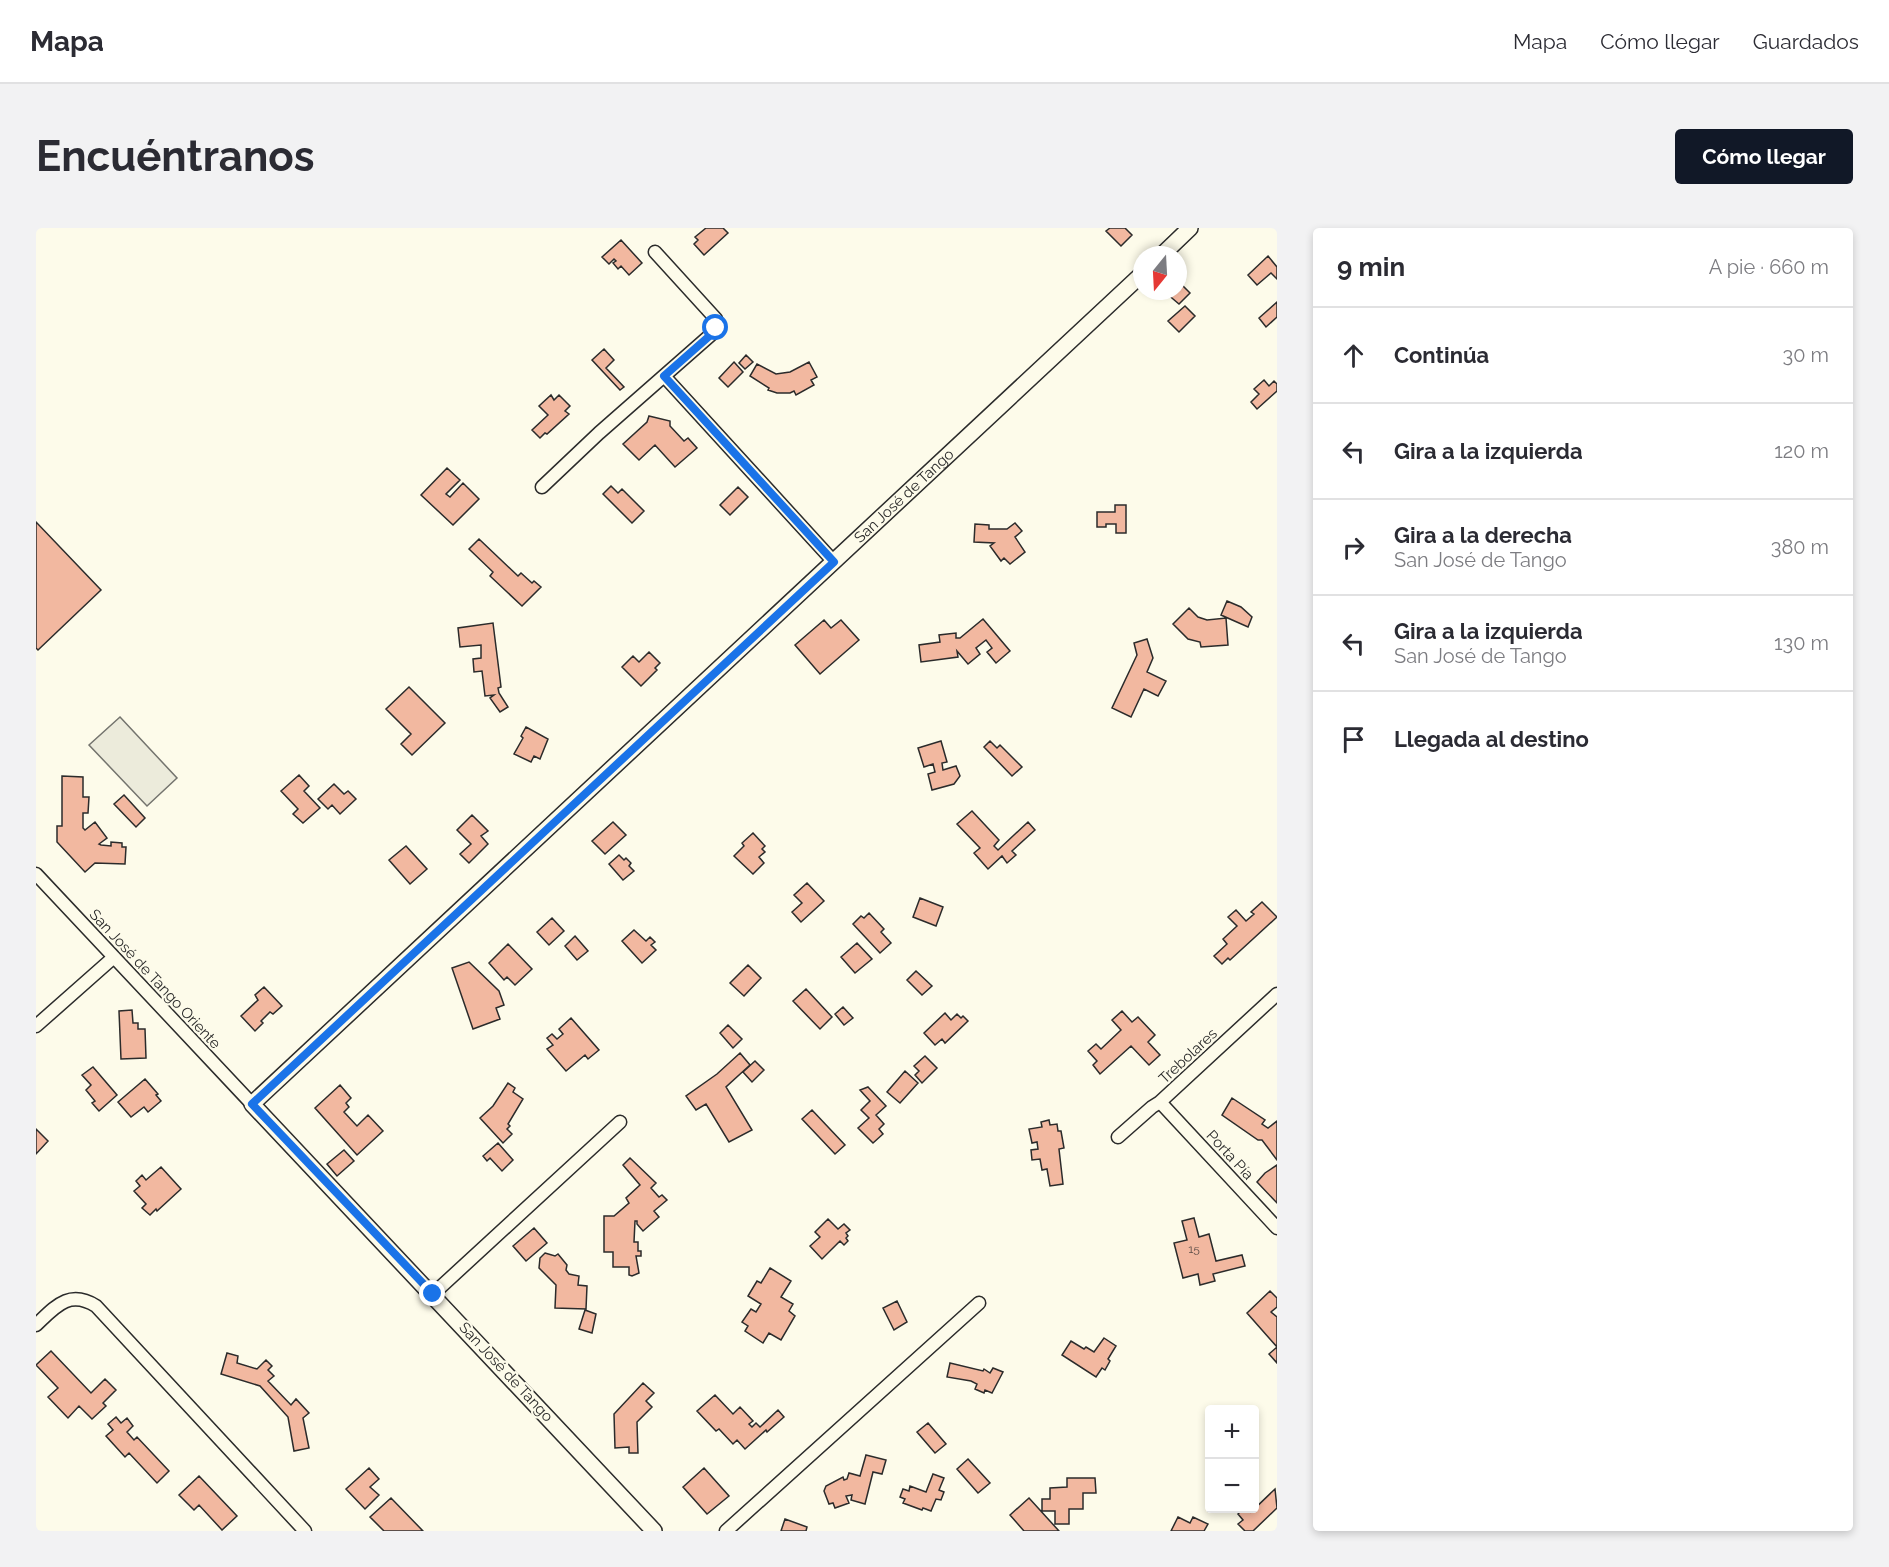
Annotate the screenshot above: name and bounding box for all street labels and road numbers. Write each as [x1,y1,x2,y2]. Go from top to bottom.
street label: San José de Tango [850,445,958,547]
street label: San José de Tango Oriente [86,905,225,1053]
street label: Trebolares [1155,1024,1221,1088]
street label: Porta Pía [1203,1126,1257,1184]
street label: San José de Tango [455,1318,557,1426]

